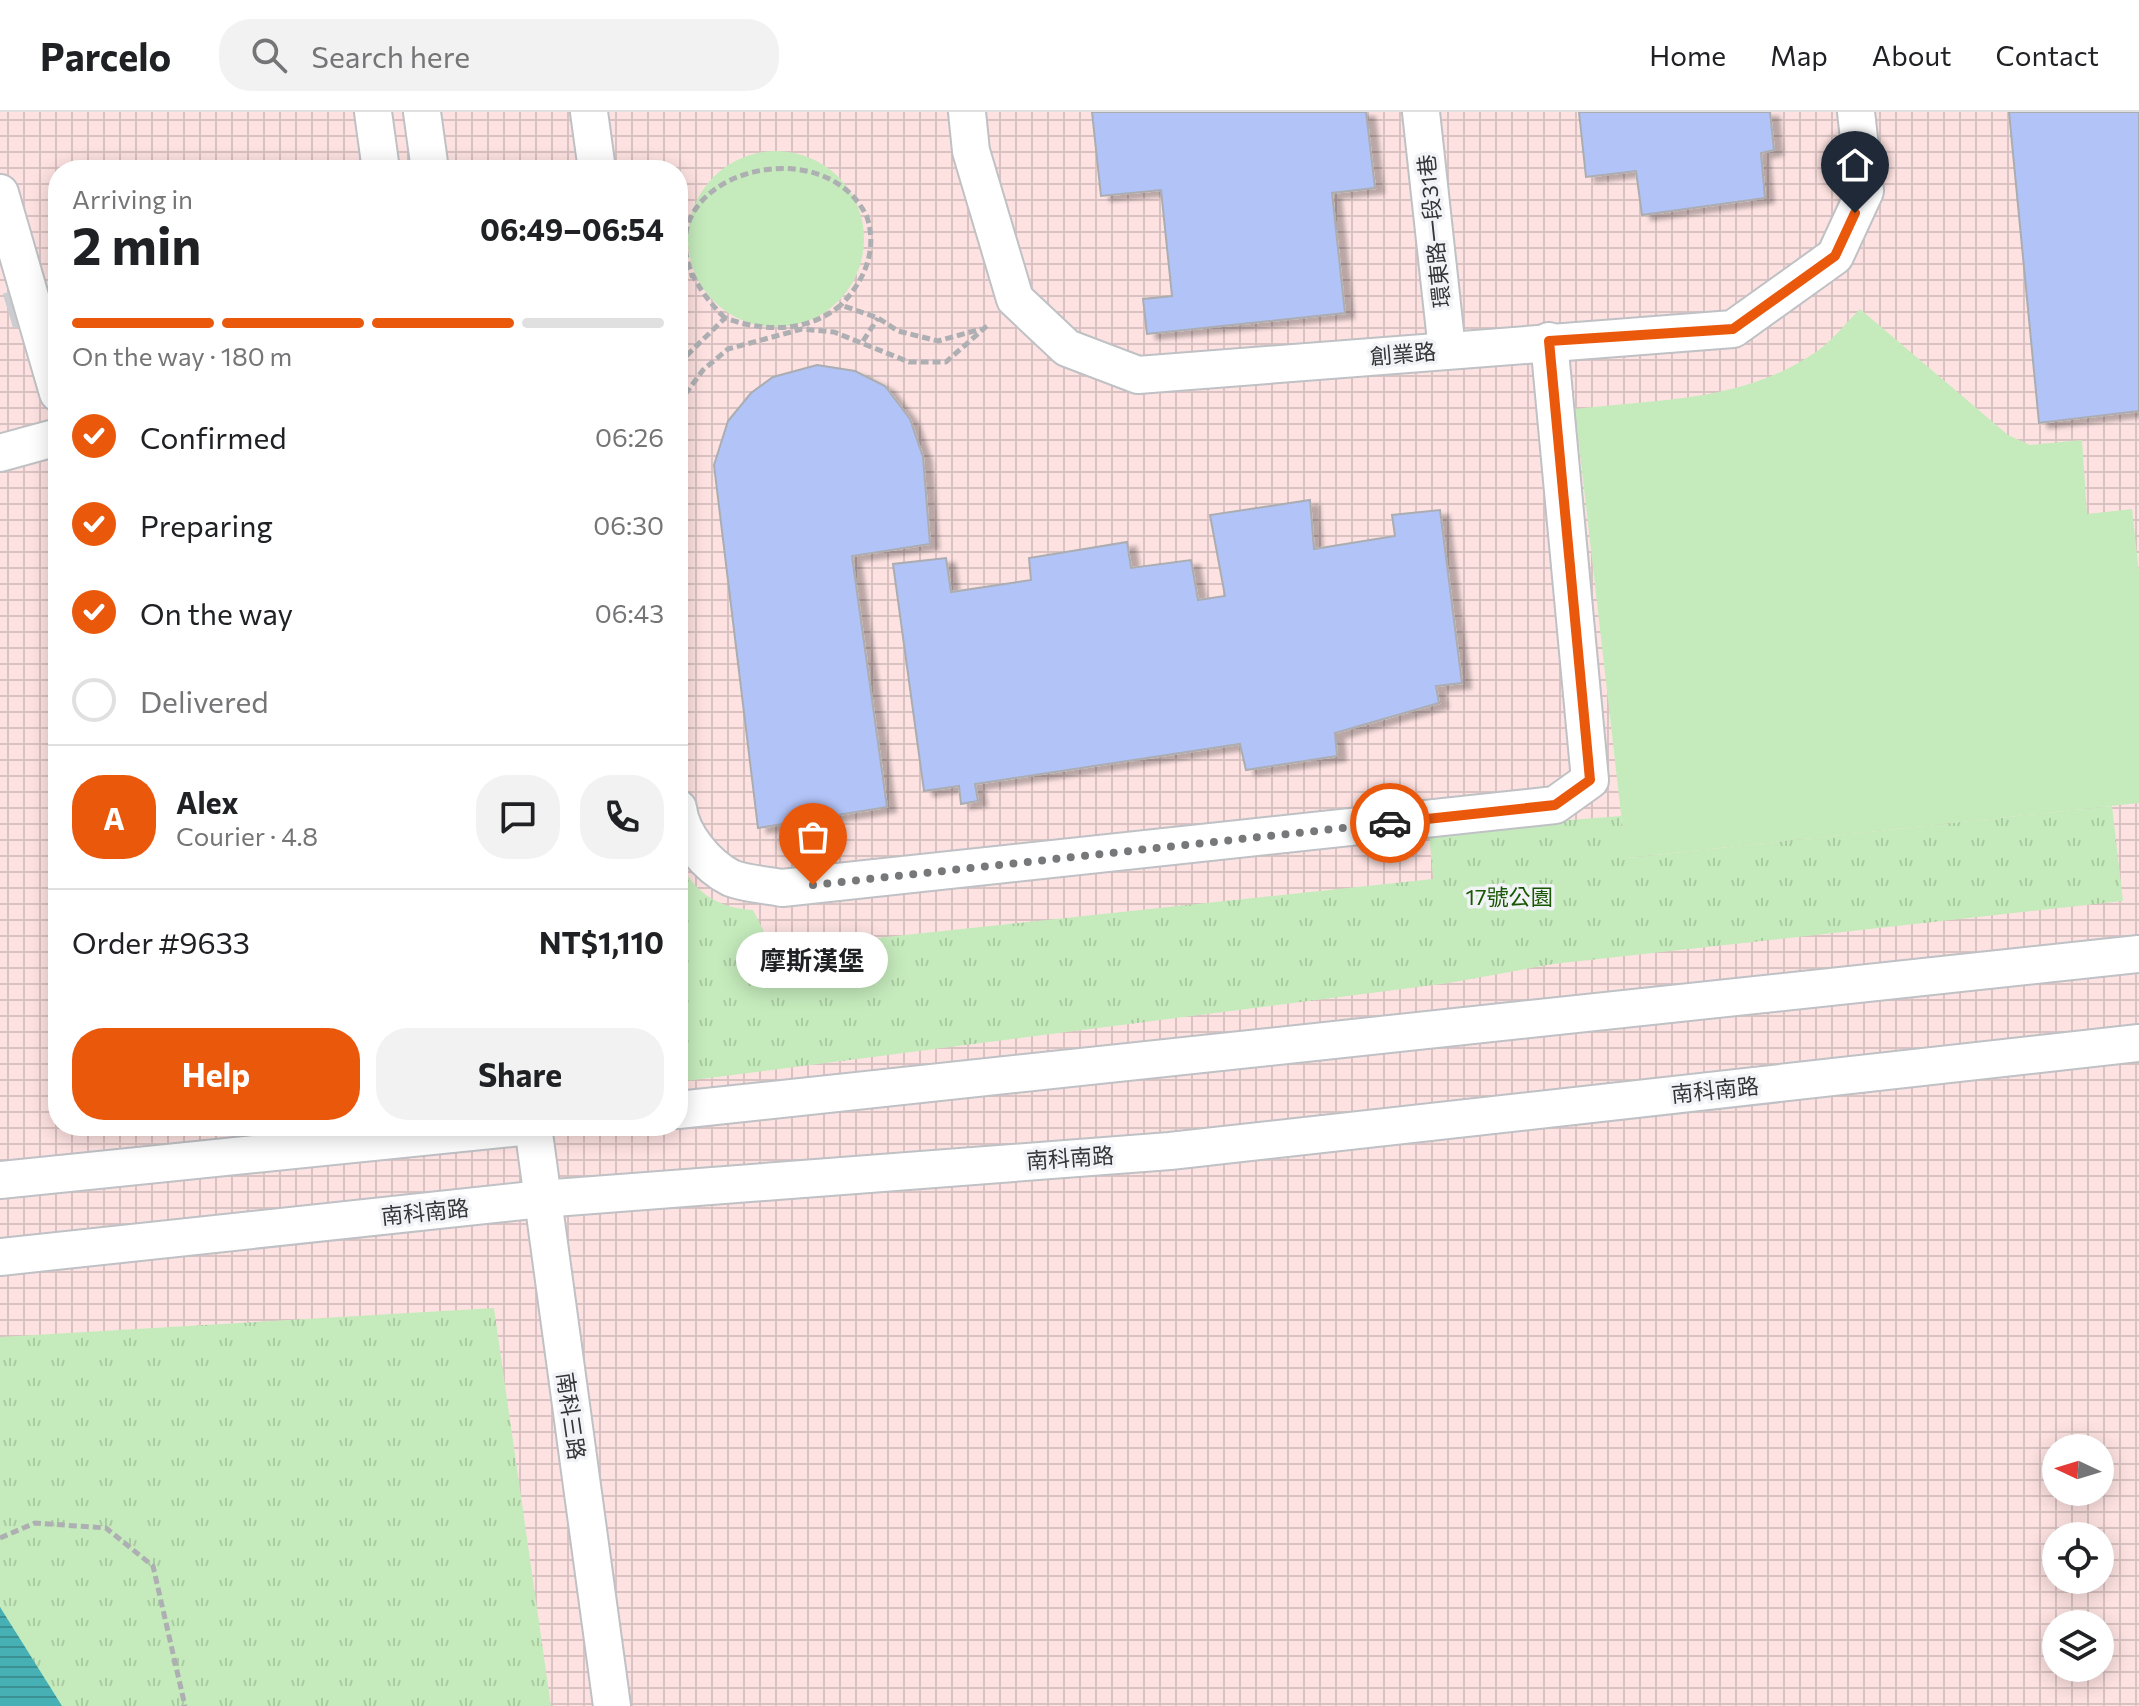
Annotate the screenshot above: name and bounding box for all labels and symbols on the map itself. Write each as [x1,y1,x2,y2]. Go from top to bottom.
pin [1821,131,1889,213]
street label: 環東路一段31巷 [1412,153,1455,309]
street label: 創業路 [1369,337,1437,370]
courier [1350,783,1430,863]
pin [779,803,847,885]
park label: 17號公園 [1465,883,1553,910]
callout: 摩斯漢堡 [737,933,889,989]
street label: 南科南路 [1670,1071,1760,1108]
street label: 南科南路 [1025,1141,1115,1174]
street label: 南科南路 [380,1193,470,1230]
street label: 南科三路 [552,1370,591,1461]
north arrow [2042,1434,2114,1506]

